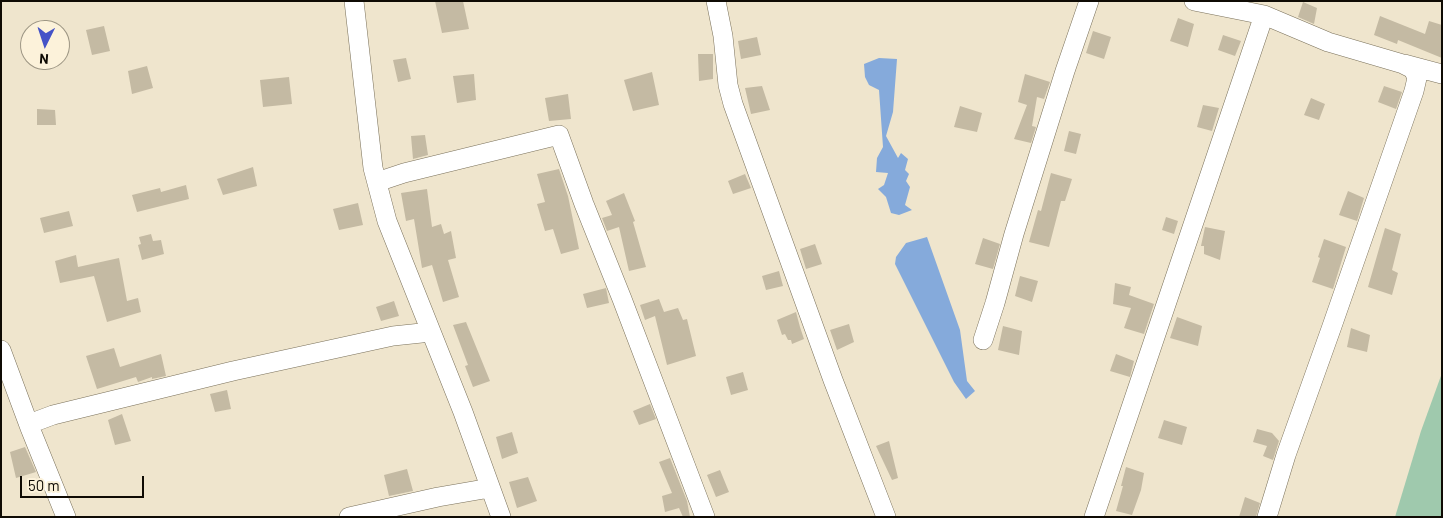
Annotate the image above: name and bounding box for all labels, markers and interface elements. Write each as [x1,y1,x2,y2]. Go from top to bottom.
north arrow [20,20,70,70]
text: N [39,51,49,68]
scale bar [22,466,146,498]
text: 50 m [28,476,60,494]

